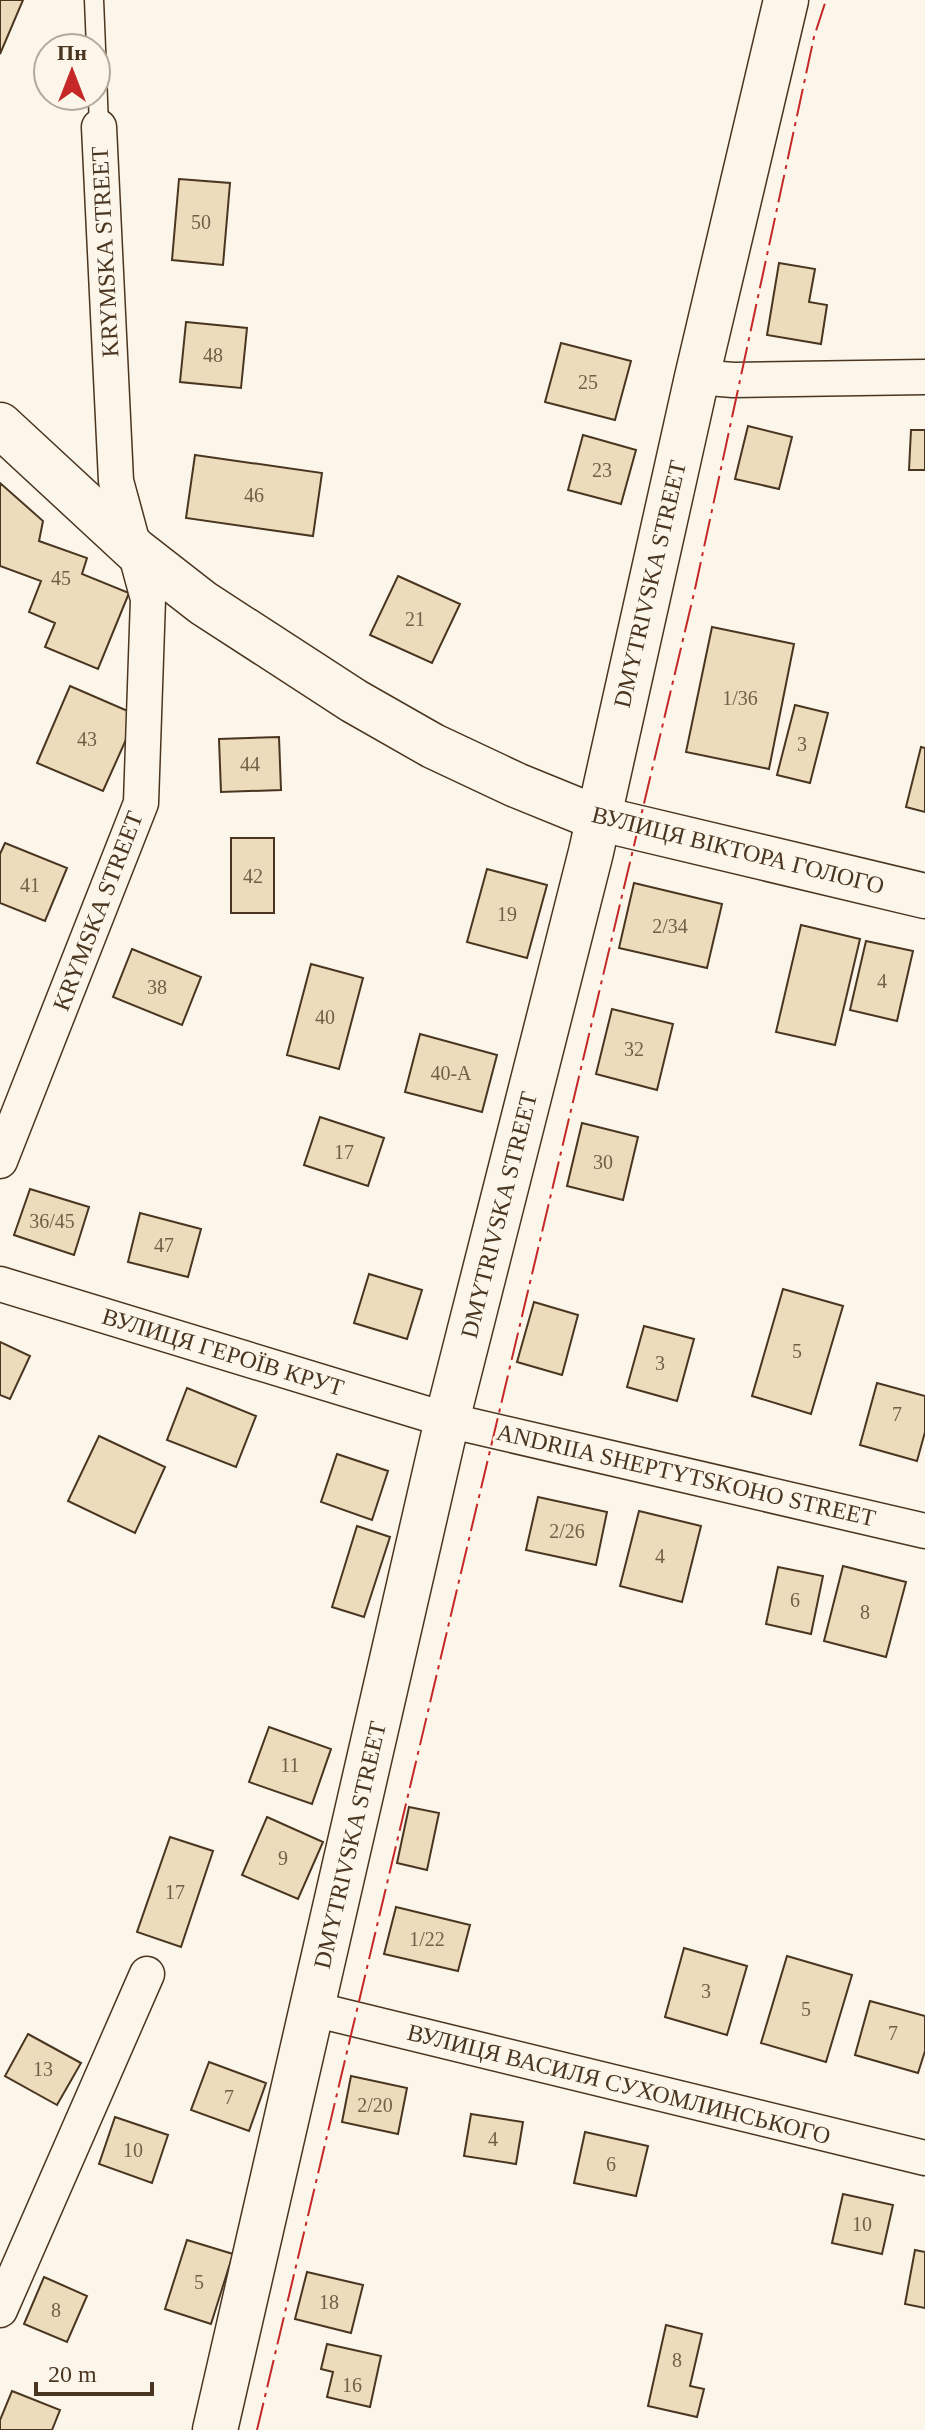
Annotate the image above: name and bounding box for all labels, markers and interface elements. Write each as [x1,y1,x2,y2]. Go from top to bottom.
north arrow [32,32,112,112]
text: Пн [57,40,87,65]
street label: KRYMSKA STREET [86,145,124,358]
house number: 50 [191,211,211,233]
house number: 48 [203,344,223,366]
house number: 25 [578,371,598,393]
street label: DMYTRIVSKA STREET [609,458,691,710]
house number: 23 [592,459,612,481]
house number: 46 [244,484,264,506]
house number: 45 [51,567,71,589]
house number: 21 [405,608,425,630]
house number: 1/36 [722,687,758,709]
house number: 43 [77,728,97,750]
house number: 3 [797,733,807,755]
house number: 44 [240,753,260,775]
street label: ВУЛИЦЯ ВІКТОРА ГОЛОГО [589,801,887,899]
street label: KRYMSKA STREET [48,807,148,1014]
house number: 42 [243,865,263,887]
house number: 41 [20,874,40,896]
house number: 19 [497,903,517,925]
house number: 2/34 [652,915,688,937]
house number: 4 [877,970,887,992]
house number: 38 [147,976,167,998]
house number: 40 [315,1006,335,1028]
house number: 32 [624,1038,644,1060]
house number: 40-А [430,1062,472,1084]
street label: DMYTRIVSKA STREET [456,1089,542,1341]
house number: 17 [334,1141,354,1163]
house number: 30 [593,1151,613,1173]
house number: 36/45 [29,1210,75,1232]
house number: 47 [154,1234,174,1256]
street label: ВУЛИЦЯ ГЕРОЇВ КРУТ [99,1303,347,1401]
house number: 5 [792,1340,802,1362]
house number: 3 [655,1352,665,1374]
house number: 7 [892,1403,902,1425]
street label: ANDRIIA SHEPTYTSKOHO STREET [494,1419,878,1531]
house number: 2/26 [549,1520,585,1542]
house number: 4 [655,1545,665,1567]
house number: 6 [790,1589,800,1611]
house number: 8 [860,1601,870,1623]
street label: DMYTRIVSKA STREET [309,1719,391,1971]
house number: 11 [280,1754,300,1776]
house number: 9 [278,1847,288,1869]
house number: 17 [165,1881,185,1903]
house number: 1/22 [409,1928,445,1950]
house number: 3 [701,1980,711,2002]
house number: 5 [801,1998,811,2020]
street label: ВУЛИЦЯ ВАСИЛЯ СУХОМЛИНСЬКОГО [405,2019,833,2149]
house number: 7 [888,2022,898,2044]
house number: 13 [33,2058,53,2080]
house number: 7 [224,2086,234,2108]
house number: 2/20 [357,2094,393,2116]
house number: 4 [488,2128,498,2150]
house number: 10 [123,2139,143,2161]
house number: 6 [606,2153,616,2175]
house number: 10 [852,2213,872,2235]
house number: 5 [194,2271,204,2293]
house number: 18 [319,2291,339,2313]
house number: 8 [51,2299,61,2321]
scale bar [36,2346,152,2396]
house number: 8 [672,2349,682,2371]
text: 20 m [48,2361,97,2387]
house number: 16 [342,2374,362,2396]

